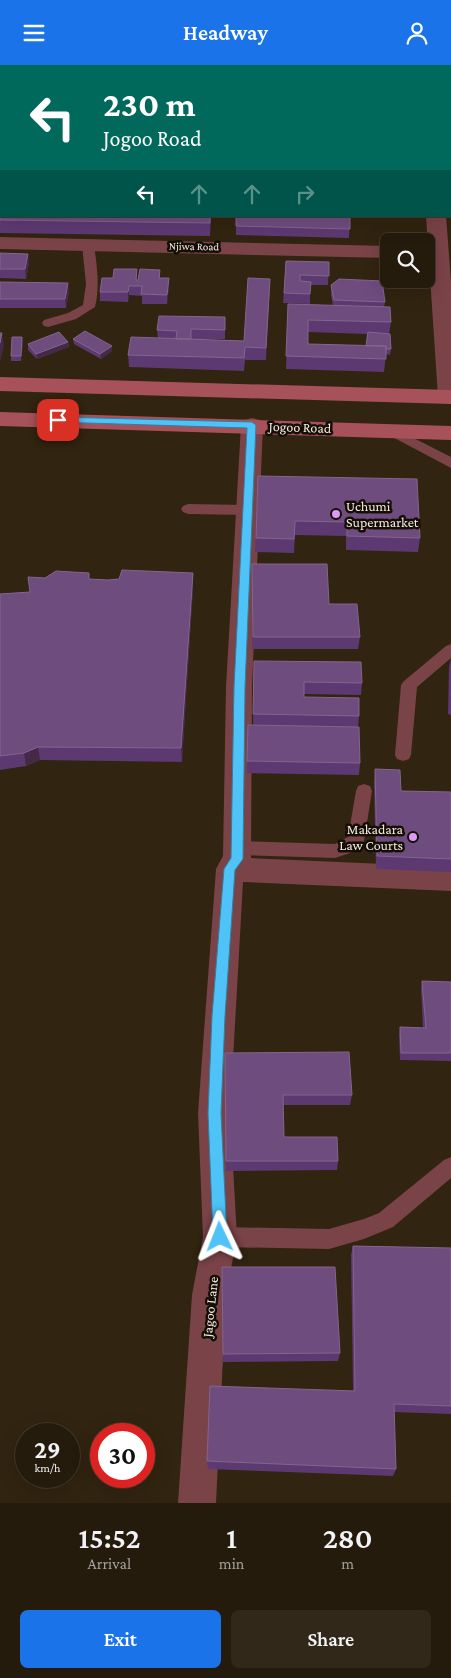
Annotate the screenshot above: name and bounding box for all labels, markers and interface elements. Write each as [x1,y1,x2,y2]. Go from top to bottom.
icon: menu [20,19,48,47]
icon: person [403,19,431,47]
text: Headway [183,20,268,45]
icon: left [20,85,85,150]
text: 230 m [103,85,196,124]
text: Jogoo Road [103,126,202,151]
icon: left [132,180,160,208]
icon: ahead [185,180,213,208]
icon: ahead [238,180,266,208]
icon: right [291,180,319,208]
map controls [380,233,435,288]
button: search [380,233,435,288]
street label: Njiwa Road [169,240,219,253]
pin [37,399,79,441]
icon: arrive [44,406,72,434]
street label: Jogoo Road [266,418,332,436]
place label: Uchumi Supermarket [346,498,419,530]
marker: Uchumi Supermarket [330,508,342,520]
place label: Makadara Law Courts [339,821,404,853]
marker: Makadara Law Courts [407,831,419,843]
position arrow [193,1210,245,1262]
street label: Jagoo Lane [199,1276,221,1340]
speed limit sign: 30 [90,1423,155,1488]
text: 29 [34,1436,61,1463]
text: km/h [35,1461,60,1475]
text: 15:52 [78,1521,140,1554]
text: 1 [226,1521,237,1554]
text: 280 [323,1521,372,1554]
text: Arrival [88,1555,131,1572]
text: min [219,1555,244,1572]
text: m [341,1555,354,1572]
button: Exit [20,1610,221,1668]
button: Share [231,1610,431,1668]

